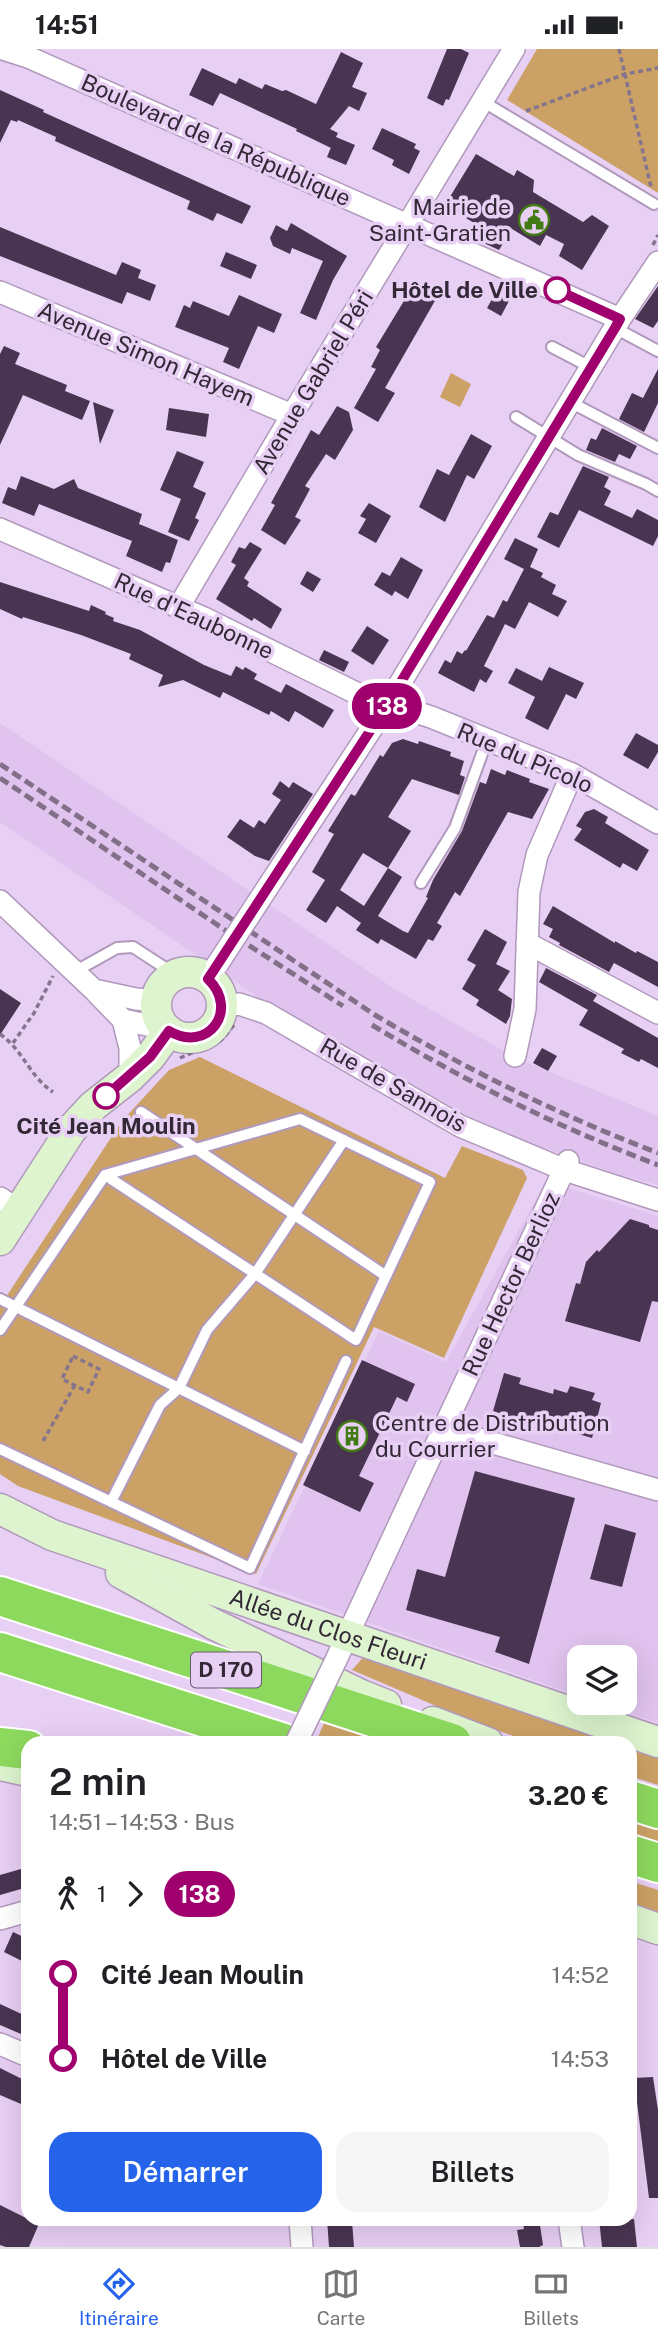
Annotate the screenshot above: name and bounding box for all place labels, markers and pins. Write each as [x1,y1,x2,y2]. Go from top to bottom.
place label: Mairie de Saint-Gratien [369,193,511,246]
public building icon: Mairie de Saint-Gratien [517,203,551,237]
place label: Hôtel de Ville [391,276,538,303]
marker: Hôtel de Ville [544,277,570,303]
marker: Cité Jean Moulin [93,1083,119,1109]
place label: Cité Jean Moulin [16,1112,196,1139]
place label: Centre de Distribution du Courrier [375,1409,609,1462]
building icon: Centre de Distribution du Courrier [335,1419,369,1453]

